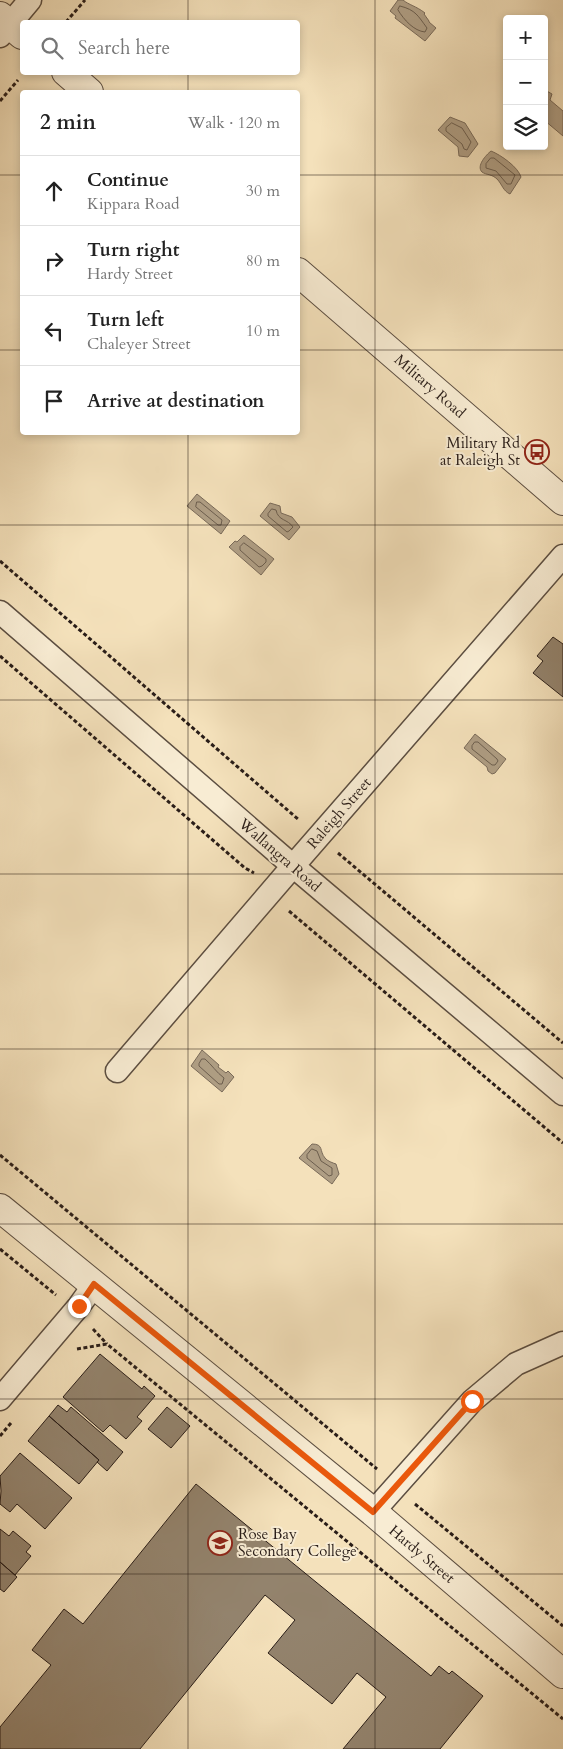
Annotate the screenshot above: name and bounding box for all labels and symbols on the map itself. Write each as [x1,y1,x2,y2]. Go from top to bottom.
street label: Military Road [390,350,470,422]
place label: Military Rd at Raleigh St [440,433,520,470]
bus stop icon: Military Rd at Raleigh St [524,439,550,465]
street label: Raleigh Street [302,773,376,853]
street label: Wallangra Road [234,813,325,896]
route end [68,1295,91,1318]
route start [461,1390,484,1413]
street label: Hardy Street [385,1520,459,1588]
place label: Rose Bay Secondary College [238,1524,357,1561]
school or university icon: Rose Bay Secondary College [207,1530,233,1556]

